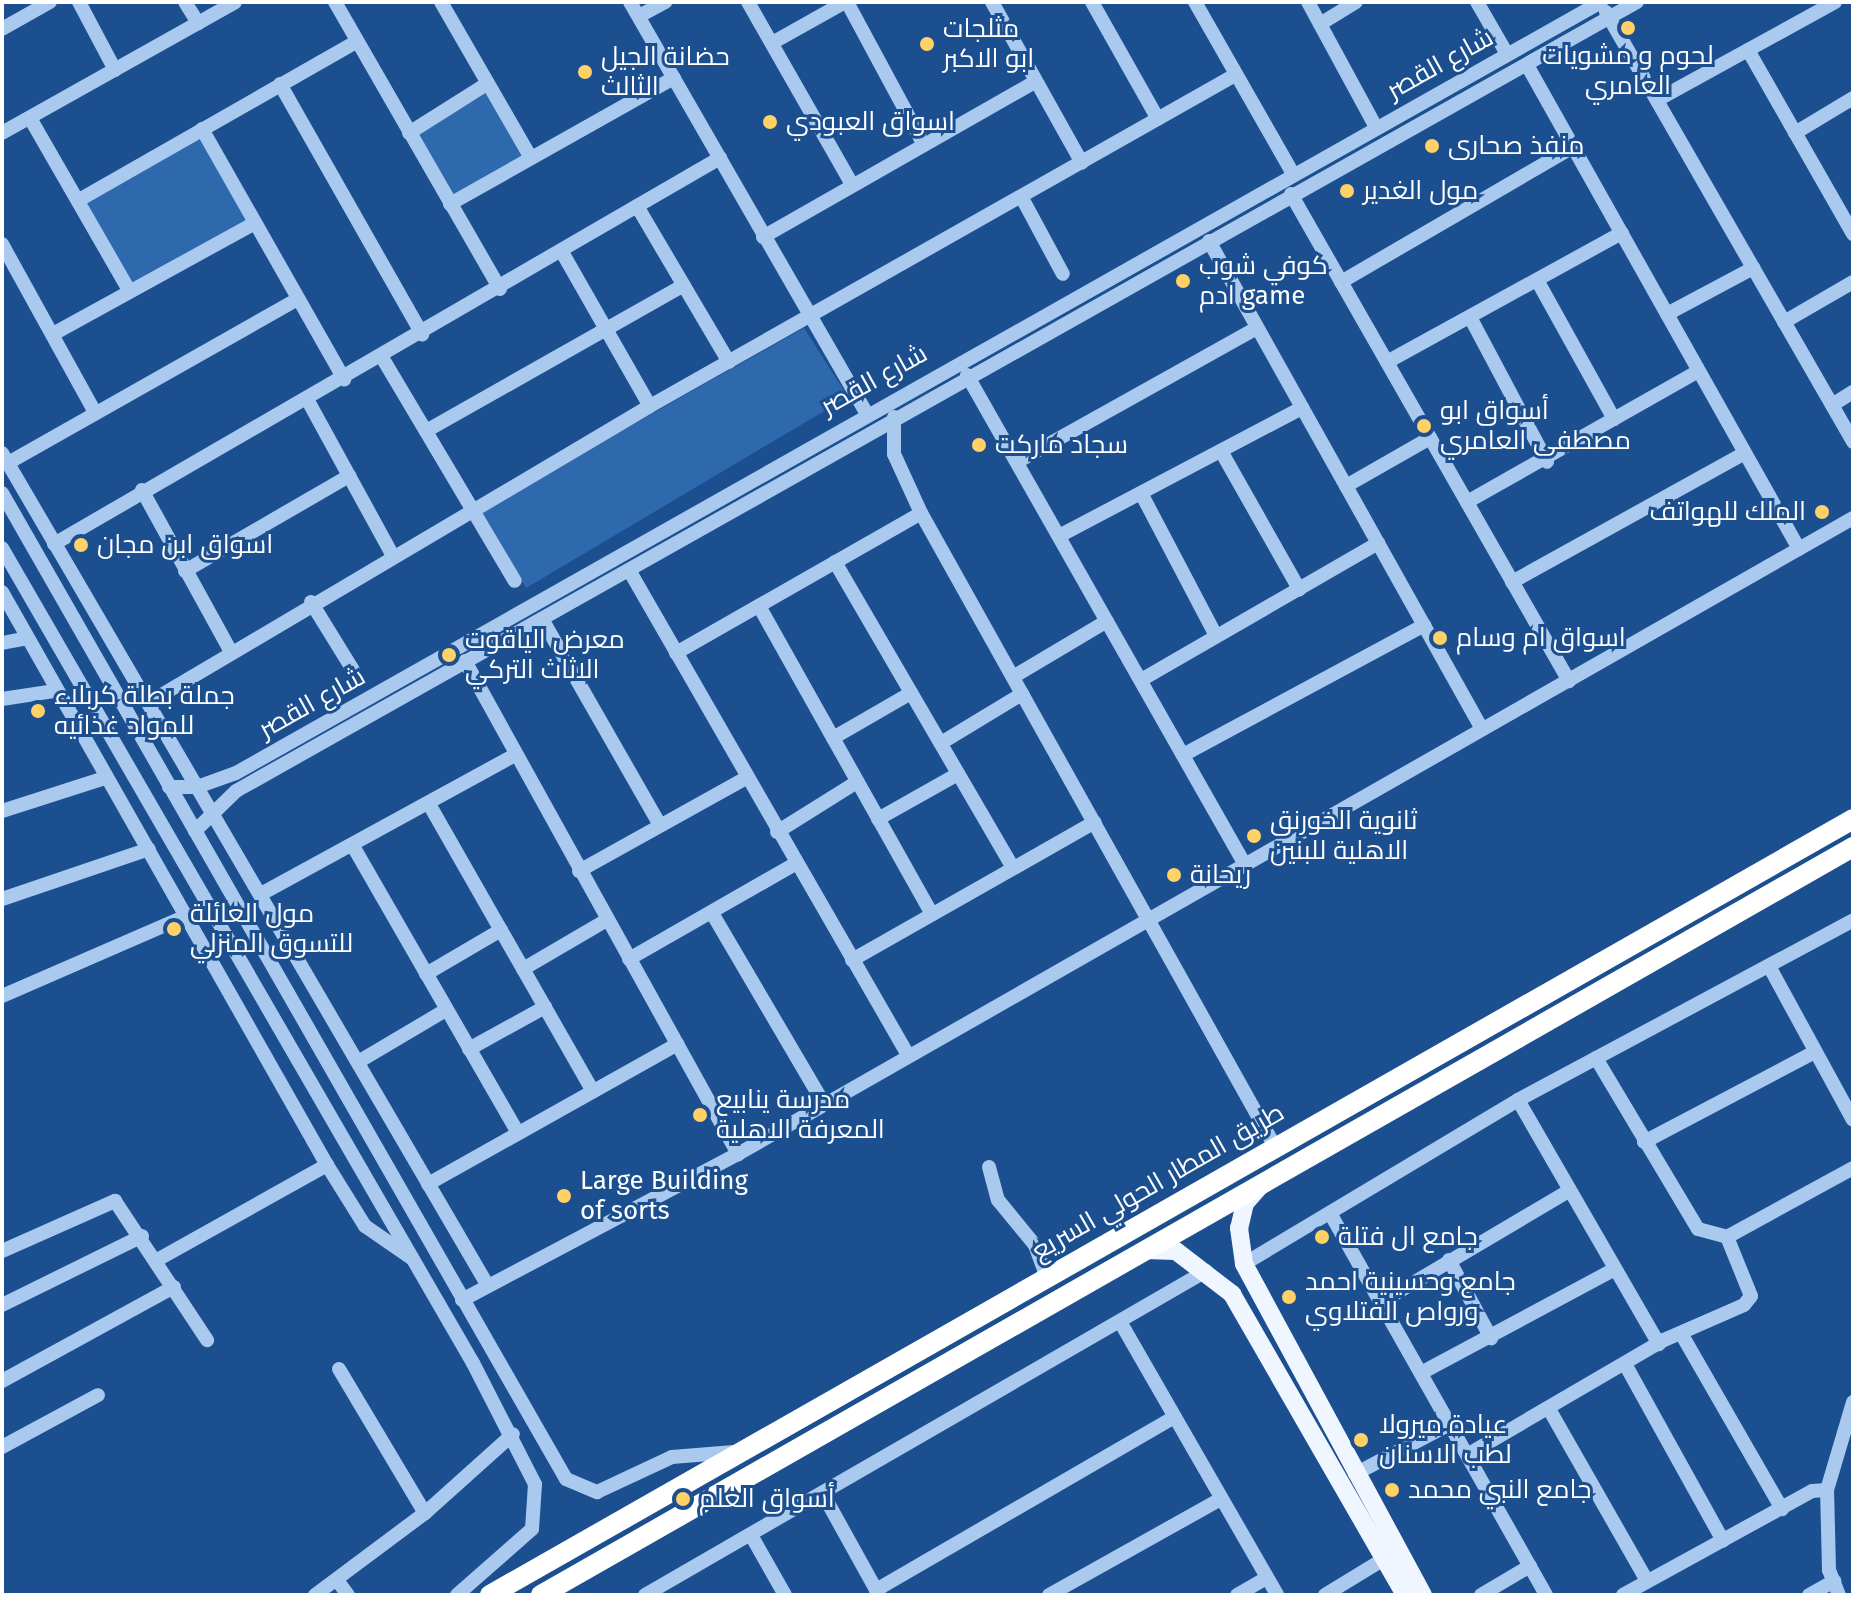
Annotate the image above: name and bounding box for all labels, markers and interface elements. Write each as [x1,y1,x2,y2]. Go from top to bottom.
place label: مثلجات ابو الاكبر [943,13,1034,74]
marker: لحوم و مشويات العامري [1619,19,1637,37]
street label: شارع القصر [1381,22,1499,106]
marker: مثلجات ابو الاكبر [918,35,936,53]
place label: لحوم و مشويات العامري [1542,40,1714,102]
place label: حضانة الجيل الثالث [601,41,730,102]
marker: حضانة الجيل الثالث [576,63,594,81]
place label: اسواق العبودي [786,106,955,138]
marker: اسواق العبودي [761,113,779,131]
place label: منفذ صحارى [1448,130,1585,162]
marker: منفذ صحارى [1423,137,1441,155]
place label: مول الغدير [1363,175,1478,207]
marker: مول الغدير [1338,182,1356,200]
place label: كوفي شوب ادم game [1199,250,1328,312]
marker: كوفي شوب ادم game [1174,272,1192,290]
street label: شارع القصر [815,338,933,422]
place label: أسواق ابو مصطفى العامري [1440,395,1631,456]
marker: أسواق ابو مصطفى العامري [1415,417,1433,435]
place label: سجاد ماركت [995,429,1128,461]
marker: سجاد ماركت [970,436,988,454]
place label: الملك للهواتف [1650,496,1806,528]
marker: الملك للهواتف [1813,503,1831,521]
place label: اسواق ابن مجان [97,529,273,561]
marker: اسواق ابن مجان [72,536,90,554]
place label: اسواق ام وسام [1456,622,1626,654]
place label: معرض الياقوت الاثاث التركي [465,624,625,686]
marker: اسواق ام وسام [1431,629,1449,647]
marker: معرض الياقوت الاثاث التركي [440,646,458,664]
street label: شارع القصر [253,661,371,745]
place label: جملة بطلة كربلاء للمواد غذائيه [54,680,235,742]
marker: جملة بطلة كربلاء للمواد غذائيه [29,702,47,720]
place label: ثانوية الخورنق الاهلية للبنين [1270,805,1417,866]
marker: ثانوية الخورنق الاهلية للبنين [1245,827,1263,845]
place label: ريحانة [1190,859,1251,891]
marker: ريحانة [1165,866,1183,884]
place label: مول العائلة للتسوق المنزلي [190,898,353,960]
marker: مول العائلة للتسوق المنزلي [165,920,183,938]
place label: مدرسة ينابيع المعرفة الاهلية [716,1084,885,1146]
street label: طريق المطار الحولي السريع [1026,1097,1290,1267]
marker: مدرسة ينابيع المعرفة الاهلية [691,1106,709,1124]
place label: Large Building of sorts [580,1165,748,1226]
marker: Large Building of sorts [555,1187,573,1205]
place label: جامع ال فتلة [1338,1221,1478,1253]
marker: جامع ال فتلة [1313,1228,1331,1246]
place label: جامع وحسينية احمد ورواص الفتلاوي [1305,1266,1516,1328]
marker: جامع وحسينية احمد ورواص الفتلاوي [1280,1288,1298,1306]
place label: عيادة ميرولا لطب الاسنان [1379,1409,1512,1470]
marker: عيادة ميرولا لطب الاسنان [1350,1429,1372,1451]
place label: جامع النبي محمد [1408,1474,1591,1506]
marker: جامع النبي محمد [1383,1481,1401,1499]
place label: أسواق العلم [699,1483,835,1515]
marker: أسواق العلم [674,1490,692,1508]

